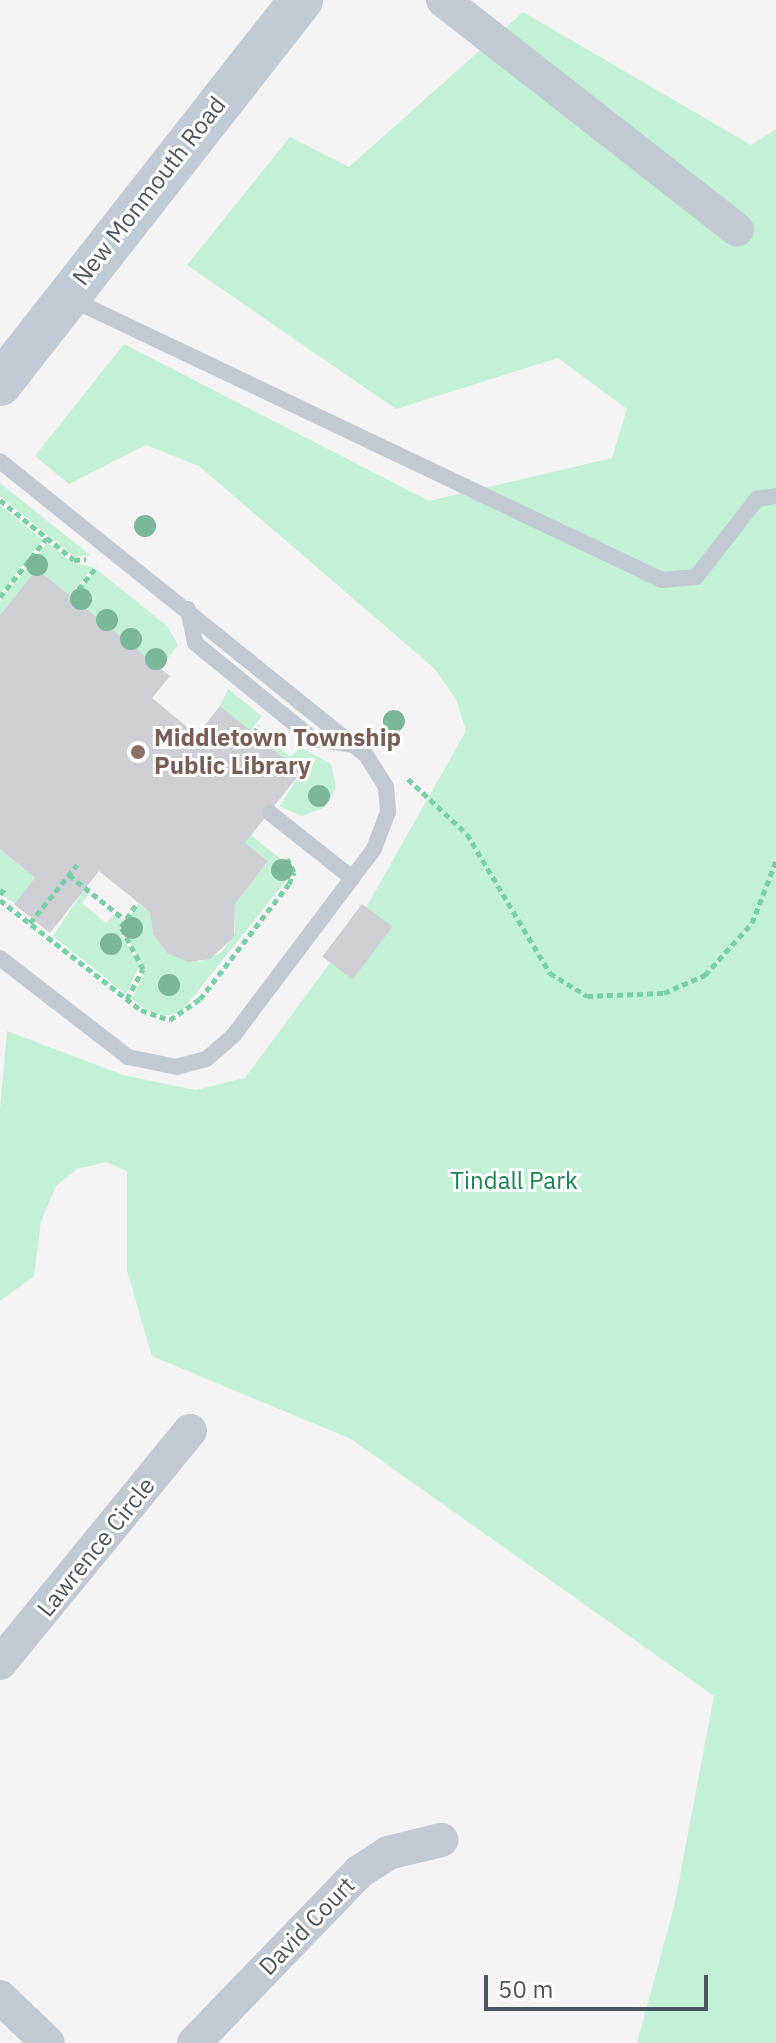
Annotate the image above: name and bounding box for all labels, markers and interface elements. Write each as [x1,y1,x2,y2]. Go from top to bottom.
street label: New Monmouth Road [66,91,232,291]
place label: Middletown Township Public Library [154,724,401,780]
marker: Middletown Township Public Library [129,743,147,761]
park label: Tindall Park [450,1167,578,1195]
street label: Lawrence Circle [31,1472,161,1622]
street label: David Court [253,1871,361,1981]
scale bar [488,1959,712,2009]
text: 50 m [498,1973,553,2005]

